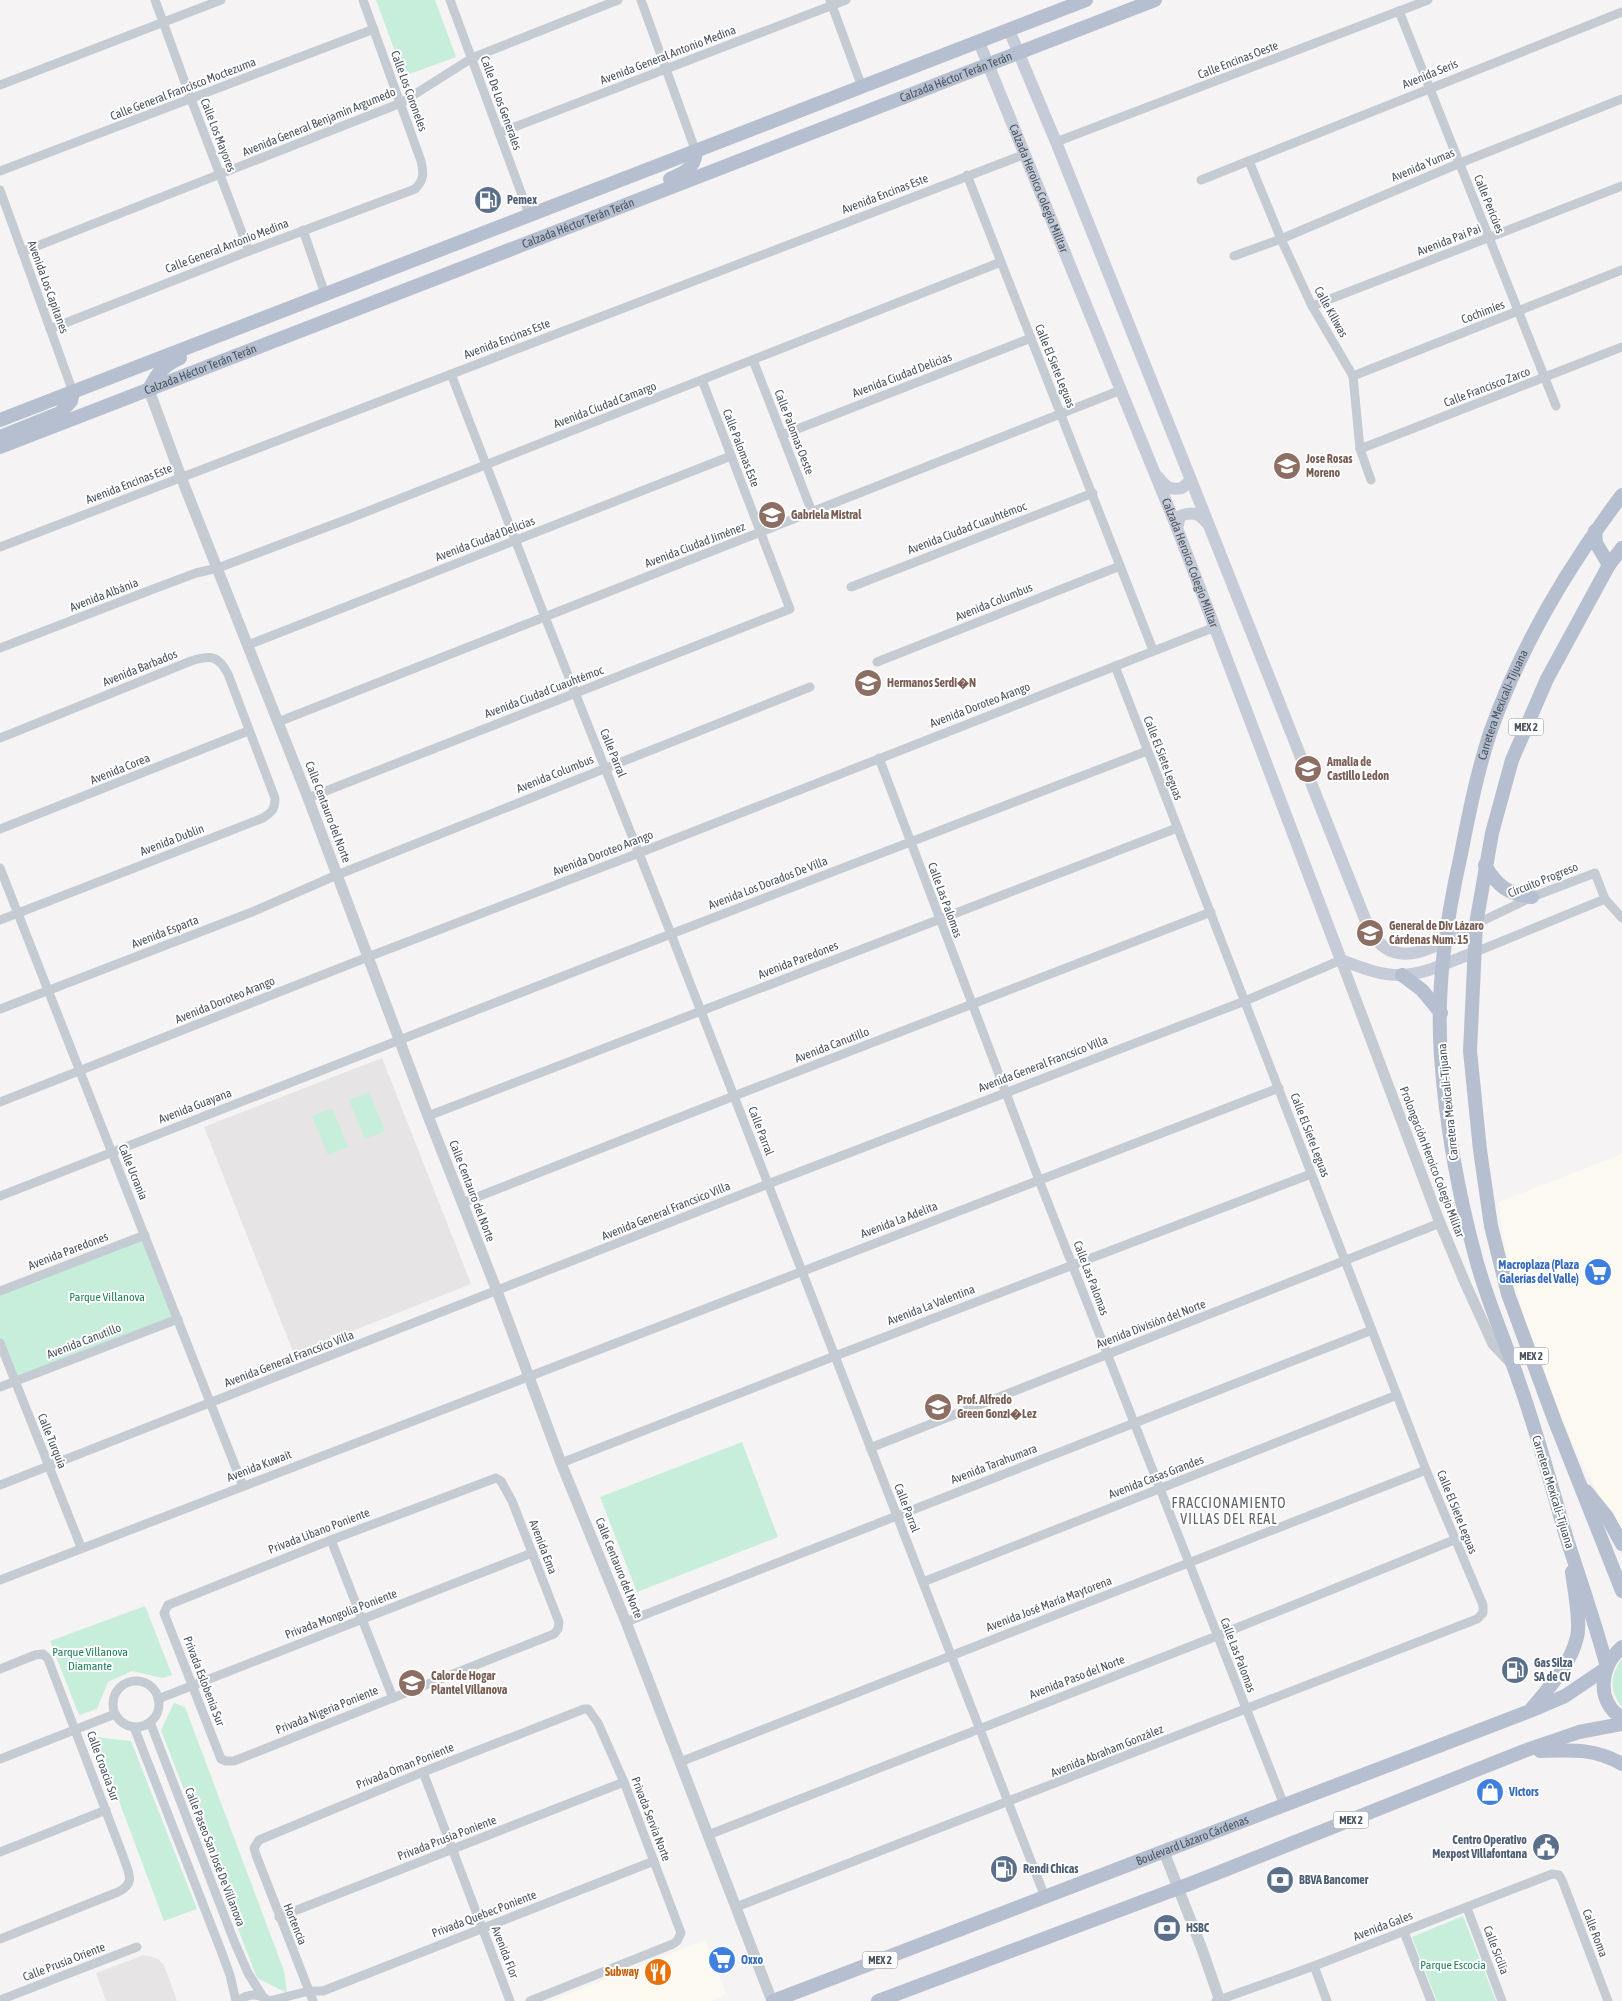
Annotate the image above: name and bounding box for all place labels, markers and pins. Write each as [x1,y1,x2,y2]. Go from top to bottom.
fuel station icon: Pemex [473,185,503,215]
place label: Pemex [507,193,537,207]
school or university icon: Jose Rosas Moreno [1272,451,1302,481]
place label: Jose Rosas Moreno [1305,452,1353,480]
school or university icon: Gabriela Mistral [757,500,787,530]
place label: Gabriela Mistral [791,508,862,522]
school or university icon: Hermanos Serdi�N [853,668,883,698]
place label: Hermanos Serdi�N [887,676,976,690]
school or university icon: Amalia de Castillo Ledon [1293,754,1323,784]
place label: Amalia de Castillo Ledon [1326,755,1389,783]
school or university icon: General de Div Lázaro Cárdenas Num. 15 [1355,918,1385,948]
place label: General de Div Lázaro Cárdenas Num. 15 [1389,919,1484,947]
supermarket icon: Macroplaza (Plaza Galerías del Valle) [1583,1257,1613,1287]
place label: Macroplaza (Plaza Galerías del Valle) [1498,1258,1579,1286]
school or university icon: Prof. Alfredo Green Gonzi�Lez [923,1392,953,1422]
place label: Prof. Alfredo Green Gonzi�Lez [957,1393,1037,1421]
fuel station icon: Gas Silza SA de CV [1500,1655,1530,1685]
place label: Gas Silza SA de CV [1534,1656,1573,1684]
school or university icon: Calor de Hogar Plantel Villanova [397,1668,427,1698]
place label: Calor de Hogar Plantel Villanova [431,1669,508,1697]
shop icon: Victors [1475,1777,1505,1807]
place label: Victors [1508,1785,1540,1799]
public building icon: Centro Operativo Mexpost Villafontana [1531,1832,1561,1862]
place label: Centro Operativo Mexpost Villafontana [1432,1833,1527,1861]
fuel station icon: Rendi Chicas [989,1854,1019,1884]
place label: Rendi Chicas [1023,1862,1079,1876]
bank icon: BBVA Bancomer [1265,1865,1295,1895]
place label: BBVA Bancomer [1299,1873,1369,1887]
bank icon: HSBC [1152,1913,1182,1943]
place label: HSBC [1186,1921,1210,1935]
supermarket icon: Oxxo [707,1945,737,1975]
place label: Oxxo [741,1953,764,1967]
restaurant icon: Subway [643,1957,673,1987]
place label: Subway [605,1965,639,1979]

